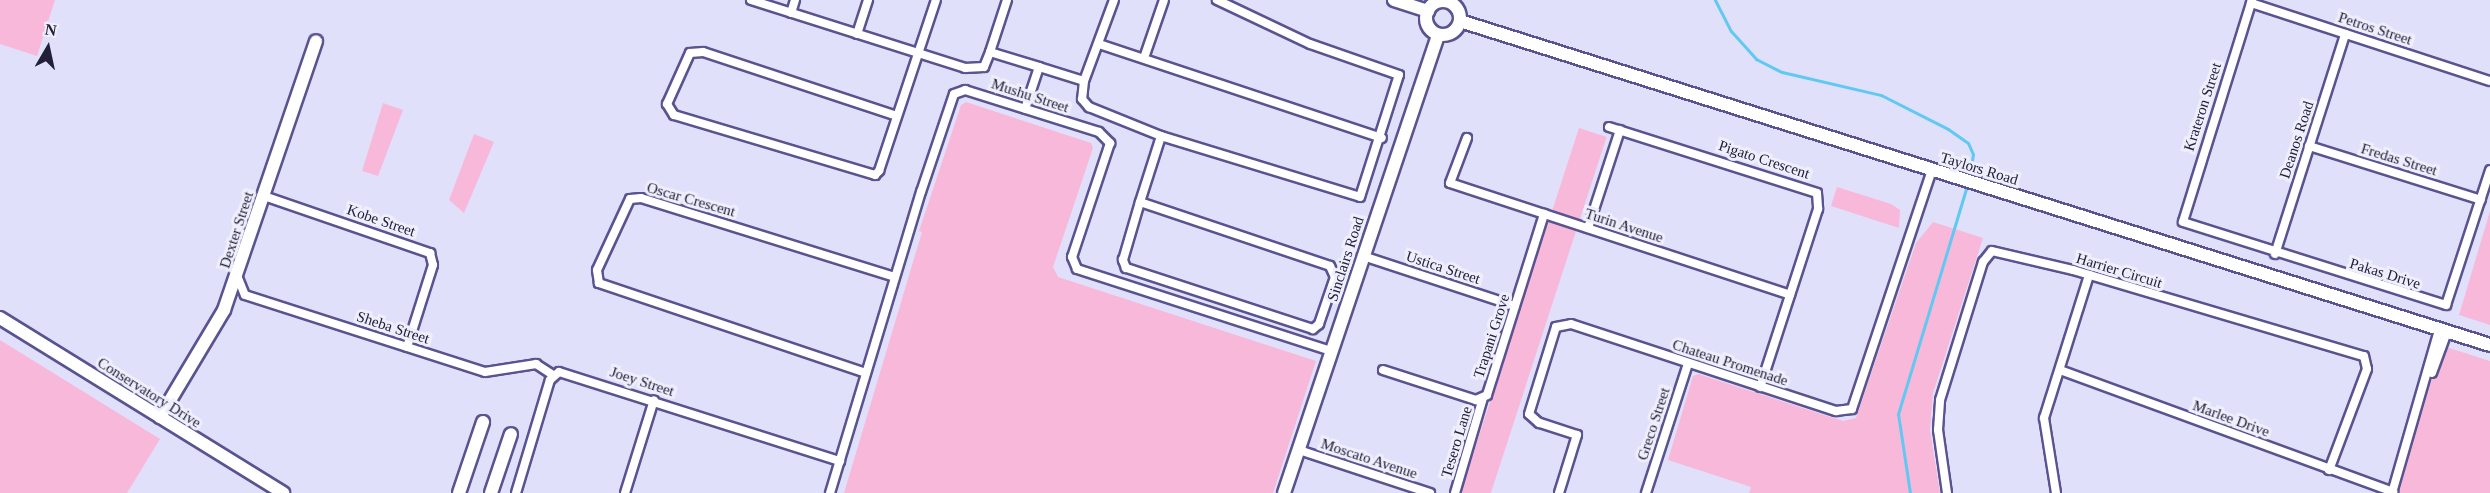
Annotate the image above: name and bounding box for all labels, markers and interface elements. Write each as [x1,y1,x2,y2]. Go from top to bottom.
street label: Petros Street [2336,9,2414,49]
north arrow [18,18,78,78]
text: N [44,20,58,39]
street label: Krateron Street [2180,60,2226,154]
street label: Mushu Street [989,75,1071,117]
street label: Deanos Road [2276,99,2318,181]
street label: Pigato Crescent [1716,137,1812,183]
street label: Fredas Street [2359,140,2439,180]
street label: Taylors Road [1938,149,2020,189]
street label: Oscar Crescent [645,179,737,221]
street label: Dexter Street [216,189,258,271]
street label: Kobe Street [344,201,418,241]
street label: Turin Avenue [1582,205,1666,247]
street label: Sinclairs Road [1324,214,1368,304]
street label: Ustica Street [1404,248,1482,288]
street label: Harrier Circuit [2074,249,2164,293]
street label: Pakas Drive [2348,255,2422,293]
street label: Trapani Grove [1470,292,1514,380]
street label: Sheba Street [354,308,432,348]
street label: Chateau Promenade [1670,336,1790,390]
street label: Conservatory Drive [94,354,204,432]
street label: Joey Street [608,363,676,401]
street label: Greco Street [1634,385,1674,463]
street label: Marlee Drive [2190,397,2272,441]
street label: Tesero Lane [1438,404,1476,480]
street label: Moscato Avenue [1318,435,1420,483]

